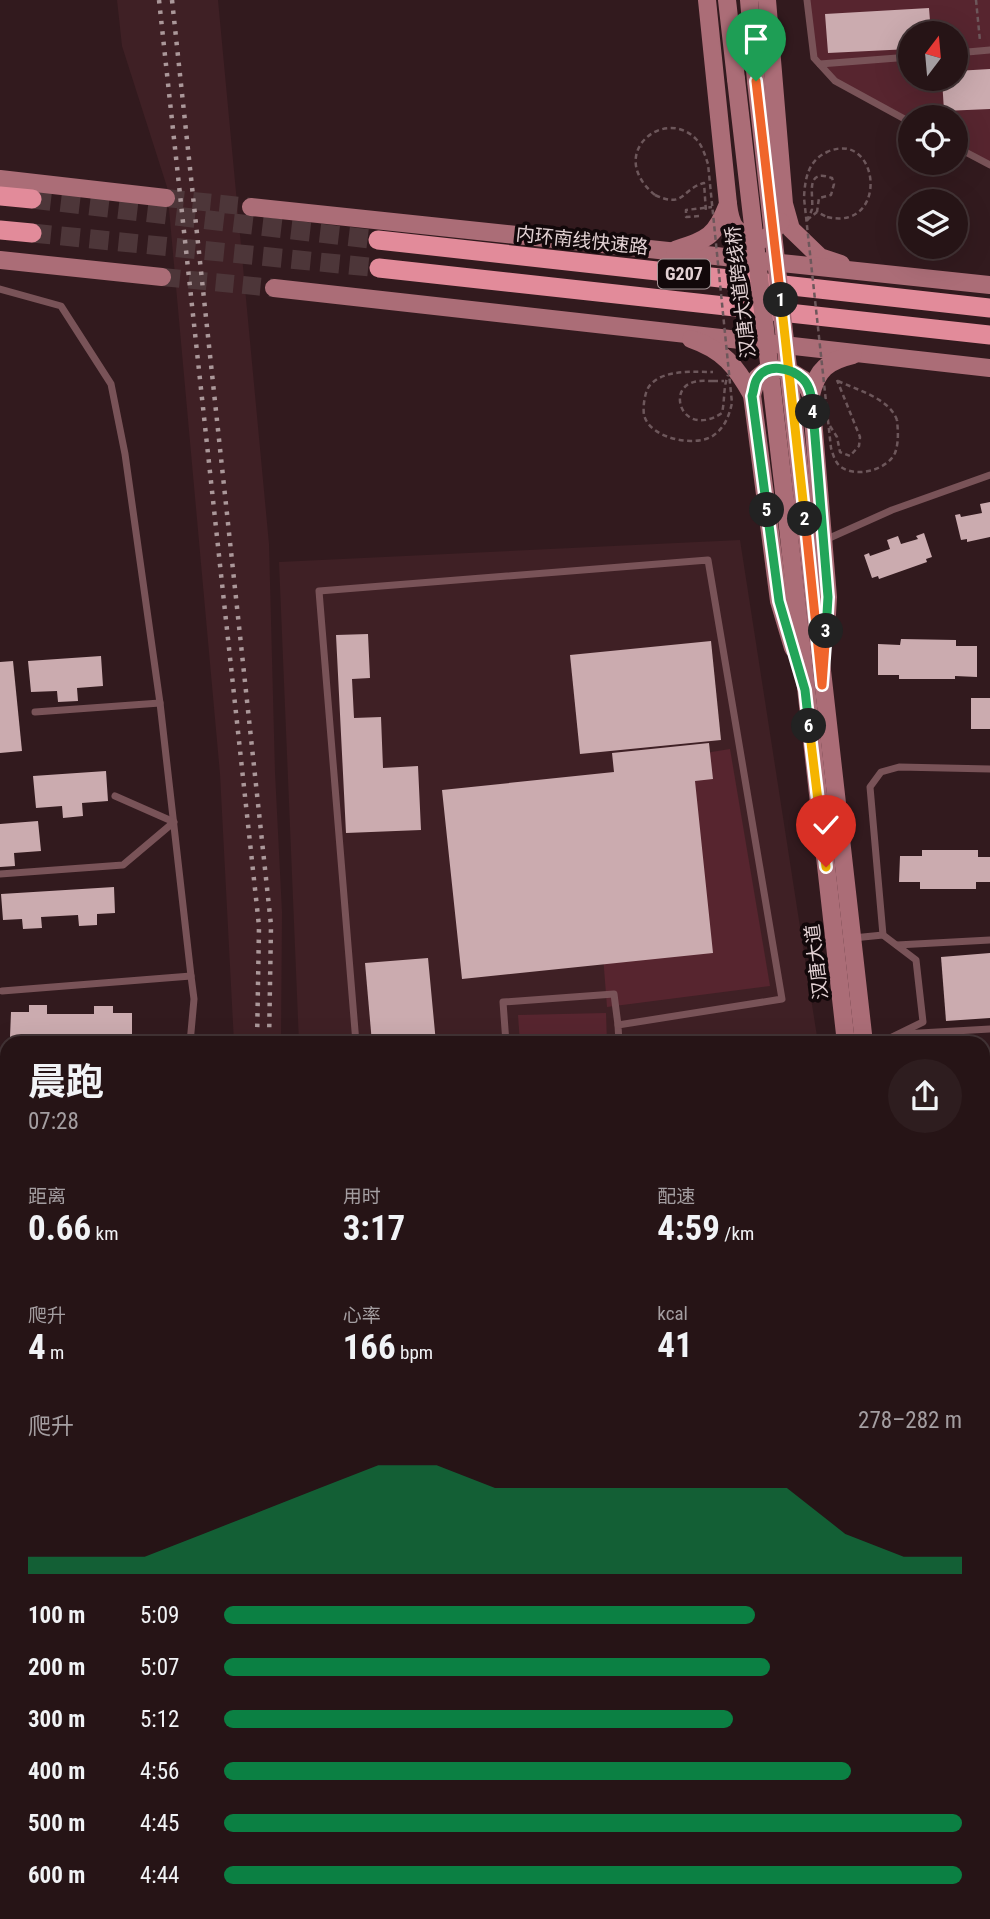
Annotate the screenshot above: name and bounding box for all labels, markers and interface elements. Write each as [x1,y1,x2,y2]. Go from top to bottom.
pin [726,9,786,81]
icon: arrive [737,20,775,58]
north arrow [898,21,968,91]
map controls [898,21,968,259]
button: locate [898,105,968,175]
button: layers [898,189,968,259]
street label: 内环南线快速路 [515,222,649,259]
street label: 汉唐大道跨线桥 [721,225,760,359]
road number: G207 [658,260,710,288]
pin: 1 [764,282,798,318]
text: 1 [776,288,785,311]
pin: 4 [796,394,830,430]
text: 4 [808,400,817,423]
pin: 5 [750,492,784,528]
text: 5 [762,498,771,521]
pin: 2 [788,502,822,536]
text: 2 [800,507,809,530]
pin: 3 [808,614,844,648]
text: 3 [821,619,830,642]
pin: 6 [792,708,826,744]
text: 6 [804,714,813,737]
pin [796,795,856,867]
icon: check [807,806,845,844]
street label: 汉唐大道 [800,923,833,1001]
button: share [888,1059,962,1133]
text: 晨跑 [28,1060,104,1104]
text: 07:28 [28,1108,79,1135]
text: 距离 [28,1185,66,1208]
text: 用时 [343,1185,381,1208]
text: 配速 [657,1185,695,1208]
text: 0.66 [28,1208,91,1249]
text: 3:17 [343,1208,405,1249]
text: 4:59 [657,1208,720,1249]
text: km [91,1222,118,1245]
text: /km [720,1222,754,1245]
text: kcal [657,1302,688,1325]
text: 爬升 [28,1304,66,1327]
text: 心率 [343,1304,381,1327]
text: 41 [657,1325,693,1366]
text: 4 [28,1327,46,1368]
text: 166 [343,1327,396,1368]
text: m [46,1341,64,1364]
text: bpm [396,1341,433,1364]
text: 278–282 m [858,1407,962,1434]
text: 爬升 [28,1413,74,1440]
text: 100 m [28,1602,85,1629]
text: 5:09 [140,1602,179,1629]
text: 200 m [28,1654,85,1681]
text: 5:07 [140,1654,179,1681]
text: 300 m [28,1706,85,1733]
text: 5:12 [140,1706,179,1733]
text: 400 m [28,1758,85,1785]
text: 4:56 [140,1758,179,1785]
text: 500 m [28,1810,85,1837]
text: 4:45 [140,1810,179,1837]
text: 600 m [28,1862,85,1889]
text: 4:44 [140,1862,179,1889]

